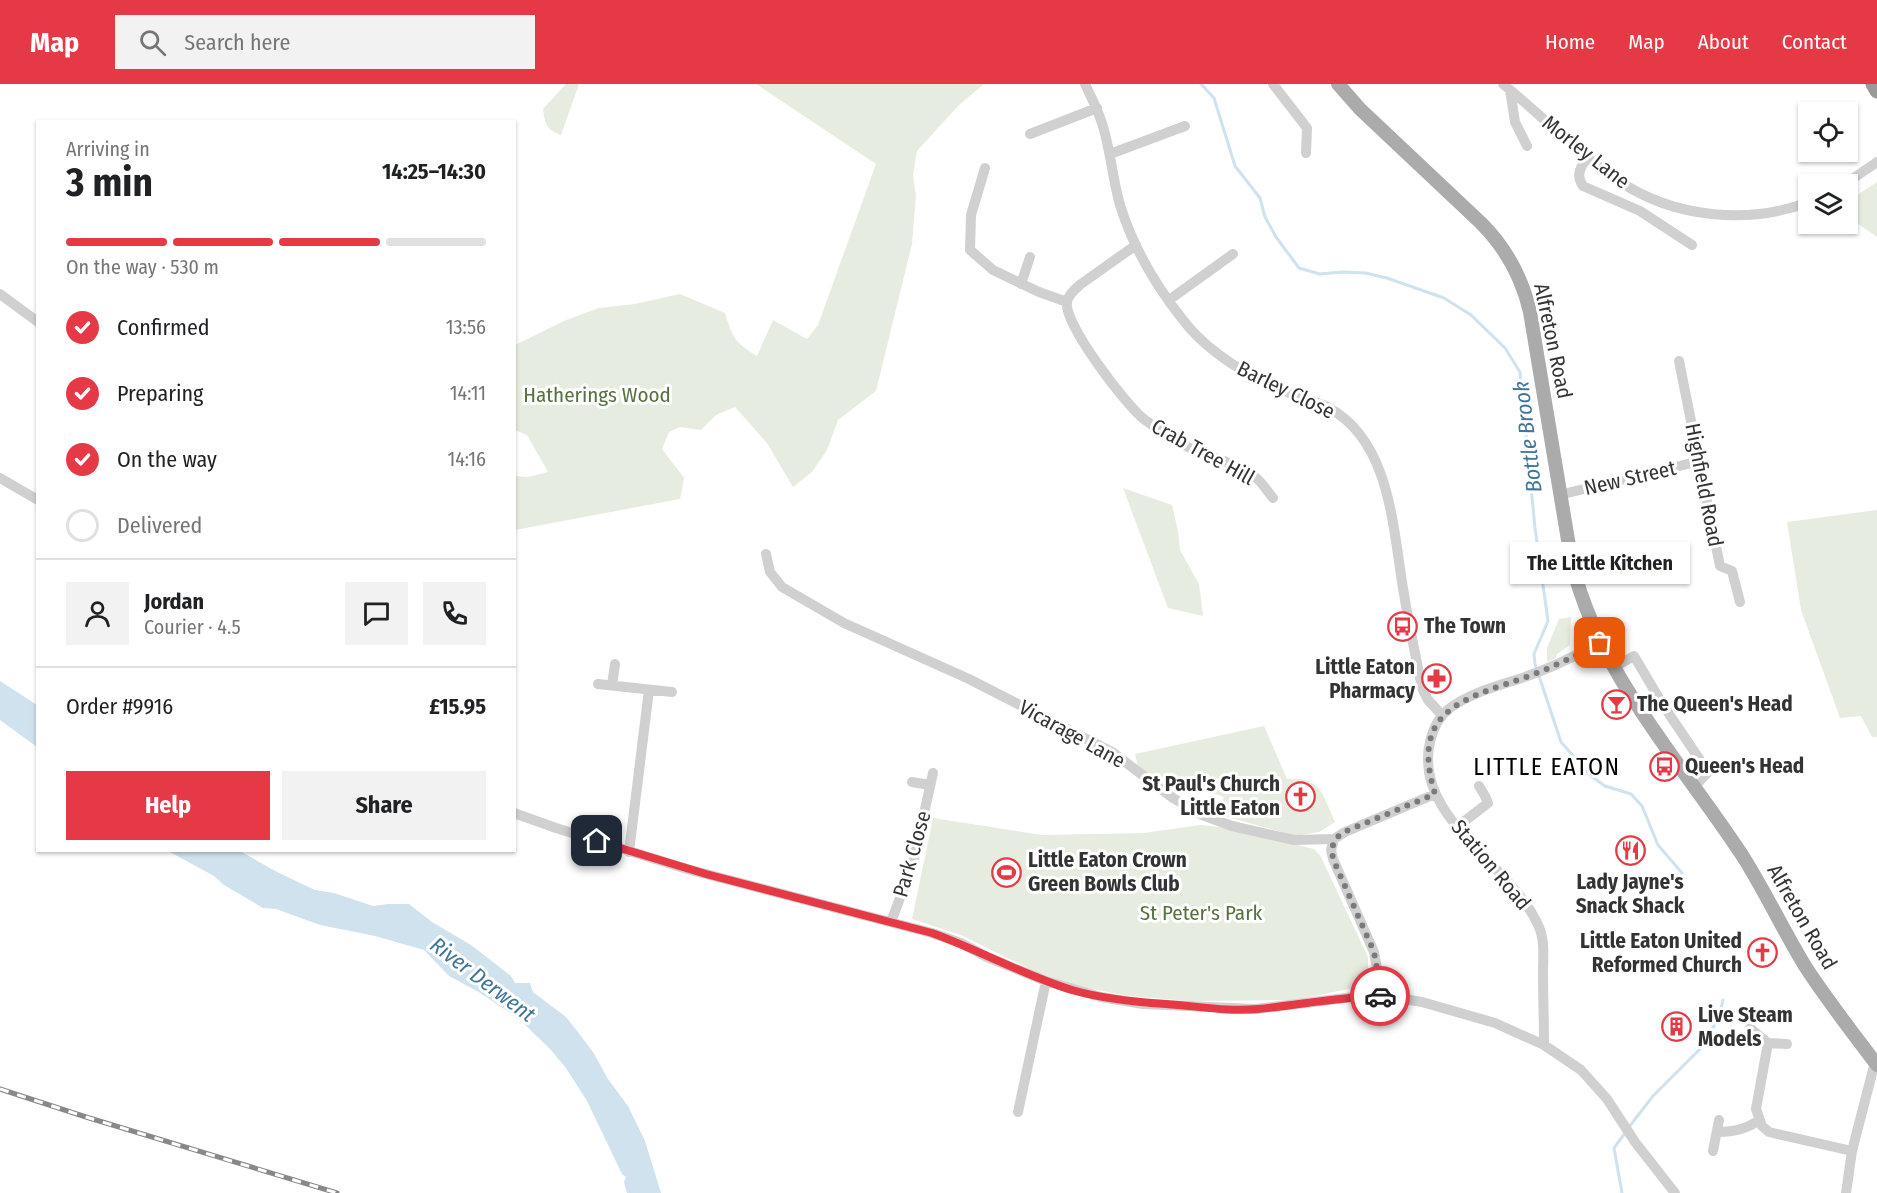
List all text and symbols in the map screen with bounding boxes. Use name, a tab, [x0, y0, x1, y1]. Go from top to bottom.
search box	[115, 15, 535, 69]
text: Map	[30, 26, 79, 59]
icon: search	[136, 26, 169, 59]
text: Search here	[184, 29, 290, 56]
text: Home	[1545, 29, 1595, 55]
text: Map	[1628, 29, 1665, 55]
text: About	[1698, 29, 1749, 55]
text: Contact	[1782, 29, 1847, 55]
map controls	[1798, 102, 1858, 234]
button: locate	[1798, 102, 1858, 162]
street label: Morley Lane	[1537, 110, 1635, 194]
text: Arriving in	[66, 137, 150, 161]
text: 14:25–14:30	[382, 158, 486, 185]
text: 3 min	[66, 160, 153, 206]
button: layers	[1798, 174, 1858, 234]
text: On the way · 530 m	[66, 255, 219, 279]
street label: Alfreton Road	[1528, 281, 1578, 401]
icon: check	[66, 311, 99, 344]
text: Confirmed	[117, 314, 210, 341]
text: 13:56	[446, 315, 486, 339]
street label: Barley Close	[1233, 355, 1339, 425]
icon: check	[66, 377, 99, 410]
text: Preparing	[117, 380, 203, 407]
water label: Bottle Brook	[1507, 380, 1548, 494]
text: 14:11	[450, 381, 486, 405]
park label: Hatherings Wood	[523, 382, 671, 408]
street label: Crab Tree Hill	[1147, 413, 1260, 491]
street label: Highfield Road	[1679, 421, 1729, 549]
icon: check	[66, 443, 99, 476]
text: On the way	[117, 446, 217, 473]
text: 14:16	[447, 447, 486, 471]
street label: New Street	[1582, 455, 1679, 501]
text: Delivered	[117, 512, 202, 539]
callout: The Little Kitchen	[1510, 541, 1690, 583]
text: The Little Kitchen	[1527, 551, 1673, 575]
button: person	[66, 582, 129, 645]
button: chat	[345, 582, 408, 645]
button: phone	[423, 582, 486, 645]
text: Jordan	[144, 588, 204, 615]
bus stop icon: The Town	[1387, 610, 1419, 642]
place label: The Town	[1424, 613, 1506, 639]
text: Courier · 4.5	[144, 615, 241, 639]
pin	[1574, 617, 1625, 668]
icon: bag	[1583, 626, 1616, 659]
place label: Little Eaton Pharmacy	[1315, 654, 1416, 704]
pharmacy icon: Little Eaton Pharmacy	[1420, 663, 1452, 695]
bar icon: The Queen's Head	[1600, 688, 1632, 720]
place label: The Queen's Head	[1637, 691, 1793, 717]
text: Order #9916	[66, 693, 173, 720]
text: £15.95	[429, 693, 486, 720]
street label: Vicarage Lane	[1014, 694, 1130, 774]
bus stop icon: Queen's Head	[1648, 750, 1680, 782]
district label: LITTLE EATON	[1473, 753, 1621, 781]
place label: Queen's Head	[1685, 753, 1804, 779]
button: Help	[66, 771, 270, 840]
button: Share	[282, 771, 486, 840]
place label: St Paul's Church Little Eaton	[1142, 771, 1280, 821]
church icon: St Paul's Church Little Eaton	[1285, 780, 1317, 812]
street label: Park Close	[887, 808, 937, 900]
street label: Station Road	[1446, 814, 1536, 916]
pin	[571, 815, 622, 866]
icon: home	[580, 824, 613, 857]
restaurant icon: Lady Jayne's Snack Shack	[1614, 835, 1646, 867]
place label: Little Eaton Crown Green Bowls Club	[1028, 847, 1187, 897]
sports icon: Little Eaton Crown Green Bowls Club	[991, 856, 1023, 888]
street label: Alfreton Road	[1761, 860, 1843, 974]
place label: Lady Jayne's Snack Shack	[1576, 869, 1685, 919]
park label: St Peter's Park	[1140, 900, 1262, 926]
place label: Little Eaton United Reformed Church	[1580, 928, 1742, 978]
water label: River Derwent	[425, 931, 541, 1028]
church icon: Little Eaton United Reformed Church	[1747, 937, 1779, 969]
courier	[1350, 966, 1410, 1026]
icon: car	[1364, 980, 1397, 1013]
place label: Live Steam Models	[1698, 1002, 1793, 1052]
building icon: Live Steam Models	[1661, 1011, 1693, 1043]

